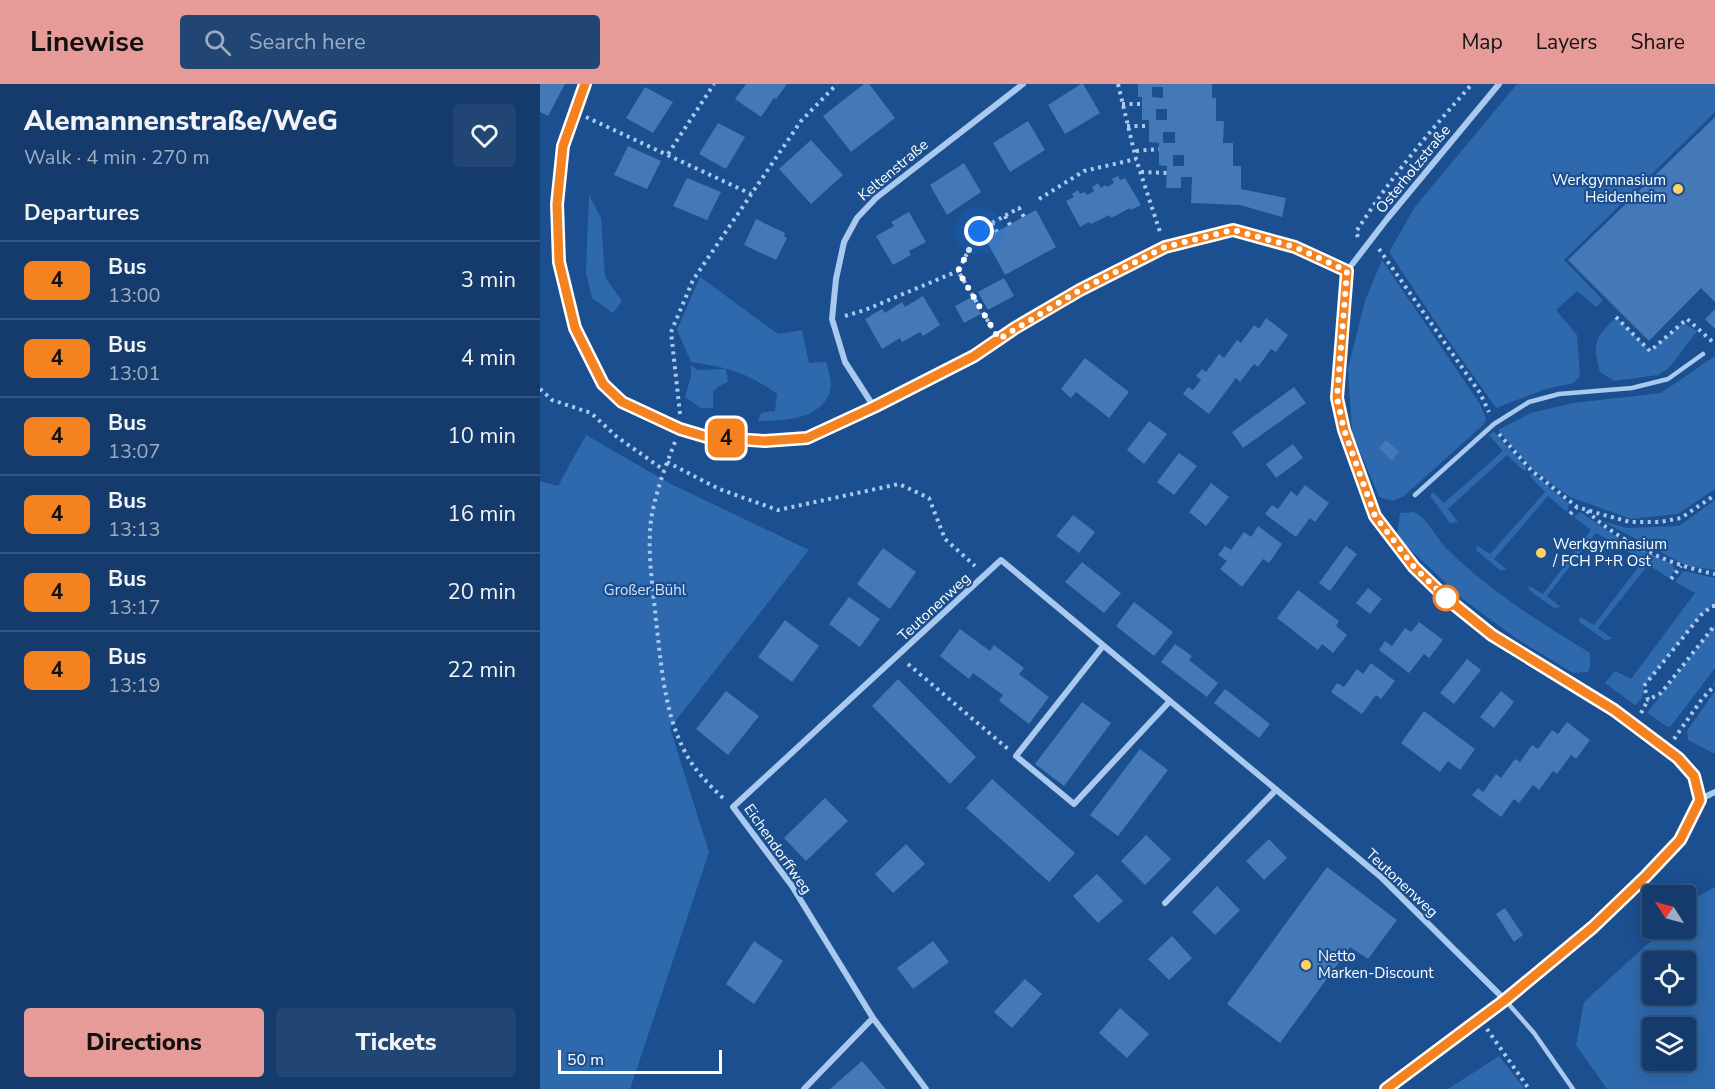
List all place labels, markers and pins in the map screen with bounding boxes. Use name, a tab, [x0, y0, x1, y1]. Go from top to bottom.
place label: Werkgymnasium Heidenheim	[1552, 170, 1666, 207]
marker: Werkgymnasium Heidenheim	[1671, 182, 1685, 196]
place label: Werkgymnasium / FCH P+R Ost	[1552, 534, 1667, 571]
marker: Werkgymnasium / FCH P+R Ost	[1534, 546, 1548, 560]
unlabelled marker	[1433, 585, 1459, 611]
place label: Netto Marken-Discount	[1318, 946, 1434, 983]
marker: Netto Marken-Discount	[1299, 958, 1313, 972]

